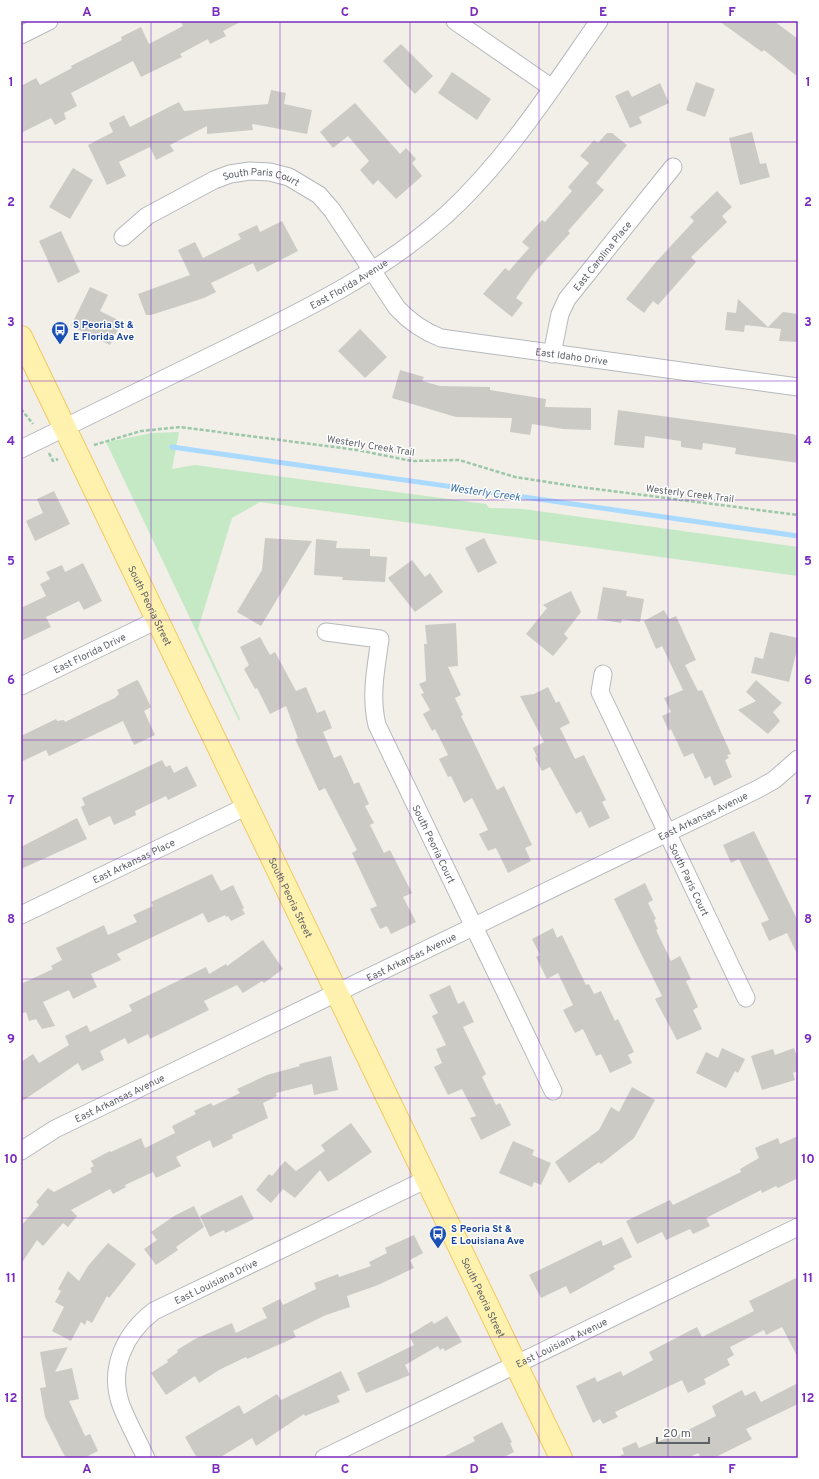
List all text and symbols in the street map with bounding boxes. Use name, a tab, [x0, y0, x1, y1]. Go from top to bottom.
text: A	[82, 5, 92, 21]
text: B	[212, 5, 221, 21]
text: C	[341, 5, 349, 21]
text: D	[469, 5, 479, 21]
text: E	[599, 5, 607, 21]
text: F	[728, 5, 736, 21]
text: 1	[8, 75, 14, 91]
text: 1	[805, 75, 811, 91]
street label: South Paris Court	[221, 166, 302, 190]
text: 2	[7, 195, 15, 211]
text: 2	[804, 195, 812, 211]
street label: East Carolina Place	[571, 219, 635, 294]
street label: East Florida Avenue	[308, 257, 391, 313]
text: 3	[7, 315, 15, 331]
text: 3	[804, 315, 812, 331]
place label: S Peoria St & E Florida Ave	[73, 319, 134, 344]
bus stop icon: S Peoria St & E Florida Ave	[50, 320, 70, 345]
street label: East Idaho Drive	[534, 346, 609, 369]
street label: Westerly Creek Trail	[326, 433, 416, 460]
text: 4	[7, 434, 15, 450]
text: 4	[804, 434, 812, 450]
water label: Westerly Creek	[449, 481, 522, 505]
street label: Westerly Creek Trail	[645, 483, 735, 506]
text: 5	[7, 554, 15, 570]
text: 5	[804, 554, 812, 570]
street label: South Peoria Street	[124, 564, 174, 649]
street label: East Florida Drive	[52, 631, 128, 677]
text: 6	[7, 673, 15, 689]
text: 6	[804, 673, 812, 689]
street label: East Arkansas Avenue	[656, 790, 750, 844]
text: 7	[8, 793, 15, 809]
text: 7	[805, 793, 812, 809]
street label: South Peoria Court	[408, 803, 457, 886]
street label: East Arkansas Place	[91, 837, 178, 887]
street label: South Paris Court	[665, 842, 711, 919]
street label: South Peoria Street	[265, 856, 315, 941]
text: 8	[7, 912, 15, 928]
text: 8	[804, 912, 812, 928]
street label: East Arkansas Avenue	[365, 931, 459, 985]
text: 9	[7, 1032, 15, 1048]
text: 9	[804, 1032, 812, 1048]
street label: East Arkansas Avenue	[73, 1072, 167, 1126]
text: 10	[4, 1152, 18, 1168]
text: 10	[801, 1152, 815, 1168]
place label: S Peoria St & E Louisiana Ave	[451, 1223, 525, 1248]
bus stop icon: S Peoria St & E Louisiana Ave	[428, 1224, 448, 1249]
street label: South Peoria Street	[457, 1256, 507, 1341]
street label: East Louisiana Drive	[173, 1257, 260, 1308]
text: 11	[6, 1271, 16, 1287]
text: 11	[803, 1271, 813, 1287]
street label: East Louisiana Avenue	[514, 1316, 610, 1372]
text: 12	[4, 1391, 18, 1407]
text: 12	[801, 1391, 815, 1407]
scale bar	[657, 1419, 709, 1445]
text: 20 m	[663, 1426, 691, 1442]
text: A	[82, 1462, 92, 1478]
text: B	[212, 1462, 221, 1478]
text: C	[341, 1462, 349, 1478]
text: D	[469, 1462, 479, 1478]
text: E	[599, 1462, 607, 1478]
text: F	[728, 1462, 736, 1478]

